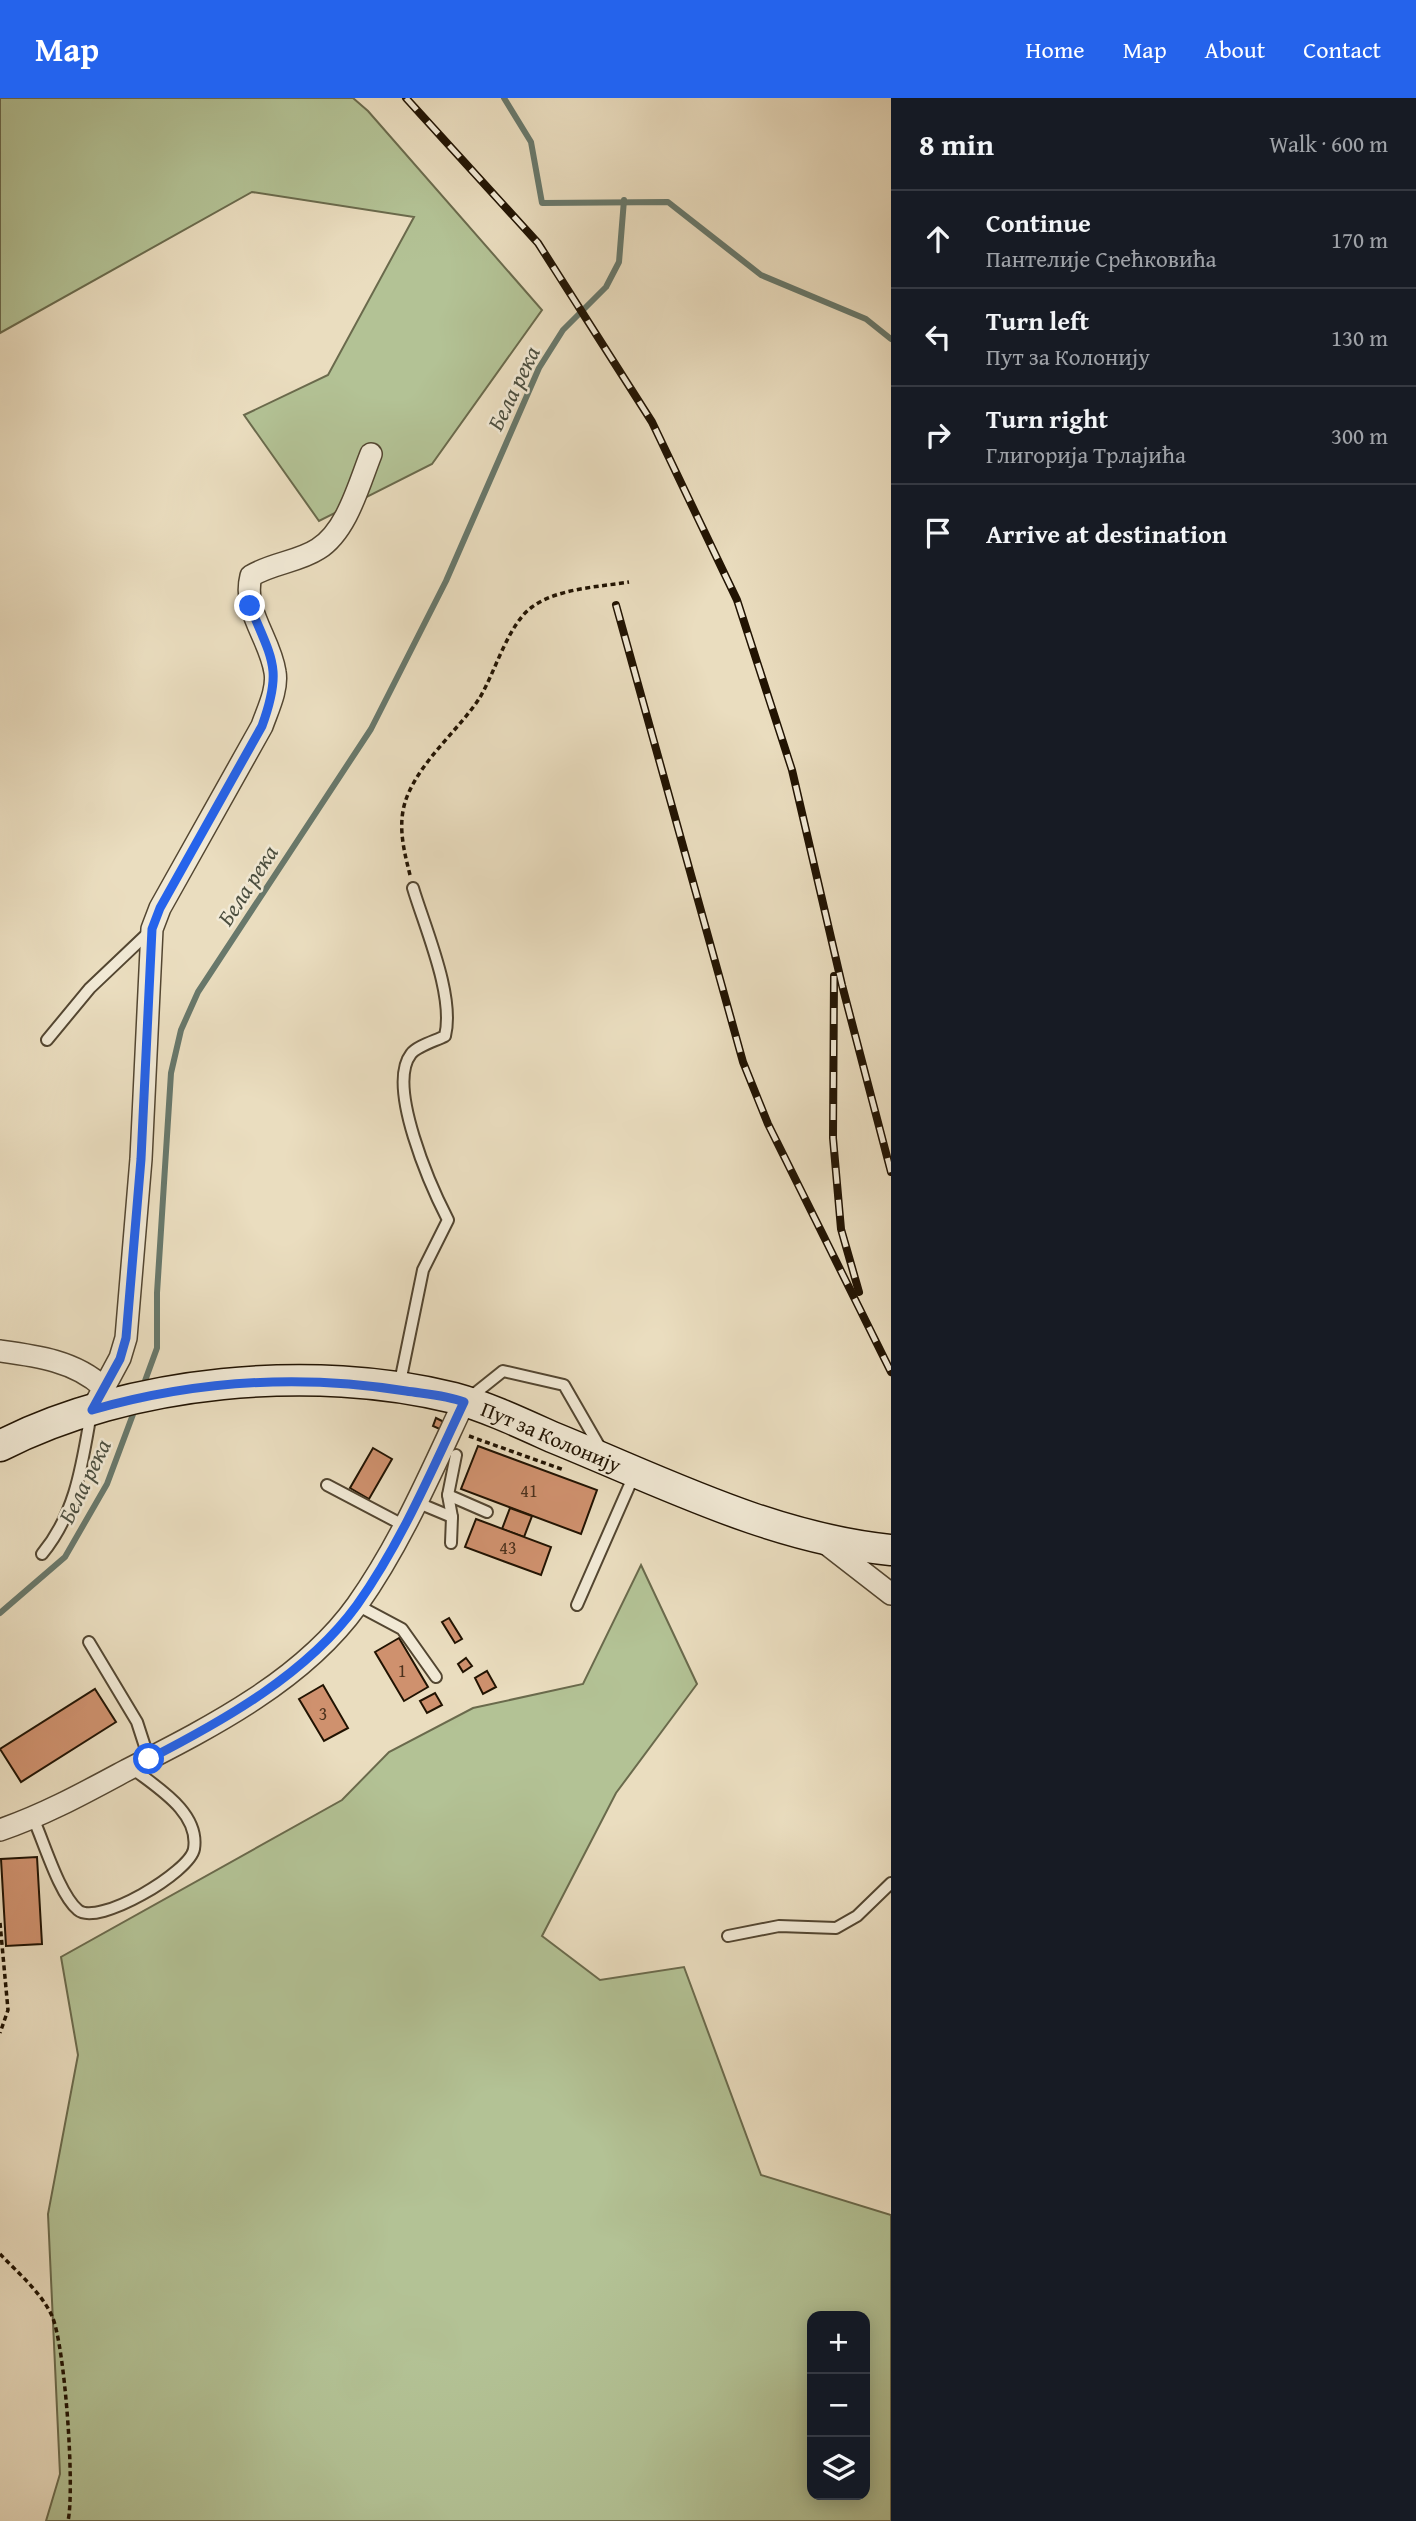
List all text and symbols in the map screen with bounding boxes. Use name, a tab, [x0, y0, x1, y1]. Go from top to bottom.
text: Map	[35, 25, 99, 73]
text: Home	[1026, 32, 1085, 67]
text: Map	[1123, 32, 1167, 67]
text: About	[1205, 32, 1265, 67]
text: Contact	[1303, 32, 1381, 67]
text: 8 min	[919, 122, 994, 166]
text: Walk · 600 m	[1269, 127, 1388, 160]
text: Continue	[986, 203, 1091, 242]
icon: ahead	[919, 220, 957, 258]
text: 170 m	[1331, 223, 1388, 256]
text: Пантелије Срећковића	[986, 242, 1217, 275]
text: Turn left	[986, 301, 1089, 340]
icon: left	[919, 318, 957, 356]
text: 130 m	[1331, 321, 1388, 354]
water label: Бела река	[478, 340, 548, 436]
text: Пут за Колонију	[986, 340, 1150, 373]
text: Turn right	[986, 399, 1108, 438]
icon: right	[919, 416, 957, 454]
text: 300 m	[1331, 419, 1388, 452]
text: Глигорија Трлајића	[986, 438, 1186, 471]
icon: arrive	[919, 514, 957, 552]
text: Arrive at destination	[986, 514, 1227, 553]
route end	[234, 590, 265, 621]
water label: Бела река	[209, 838, 286, 932]
street label: Пут за Колонију	[477, 1393, 627, 1480]
water label: Бела река	[49, 1433, 119, 1529]
house number: 41	[520, 1477, 538, 1504]
house number: 43	[499, 1534, 517, 1561]
house number: 1	[398, 1657, 406, 1684]
house number: 3	[319, 1700, 327, 1727]
route start	[133, 1743, 164, 1774]
map controls	[807, 2311, 870, 2500]
button: +	[807, 2311, 870, 2374]
button: −	[807, 2374, 870, 2437]
button: layers	[807, 2437, 870, 2500]

